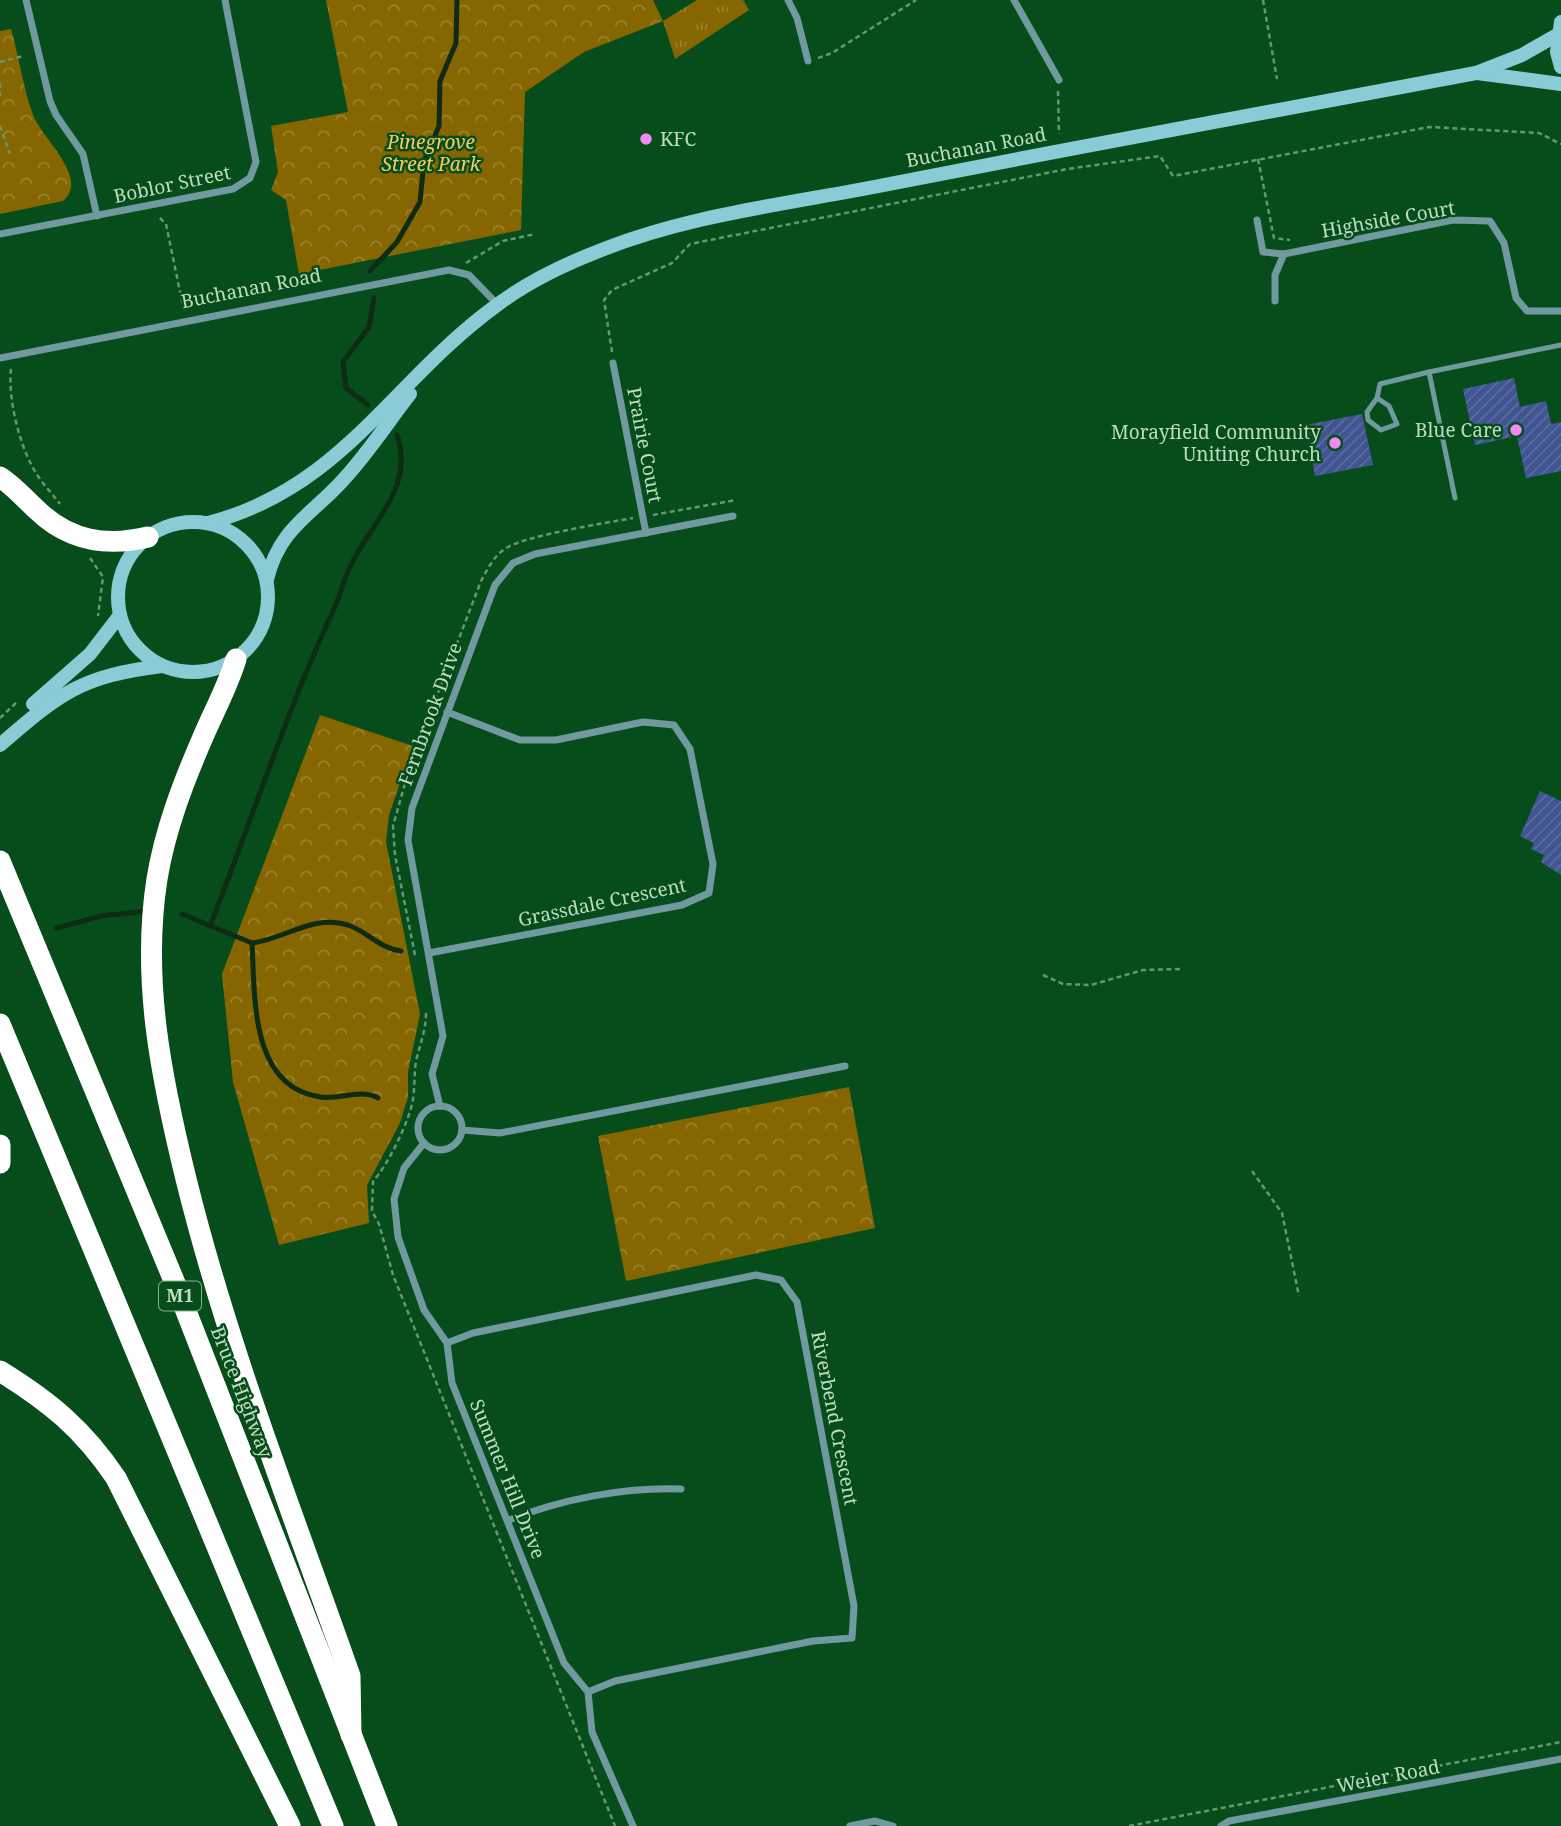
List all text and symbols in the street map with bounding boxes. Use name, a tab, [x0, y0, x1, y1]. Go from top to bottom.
street label: Buchanan Road	[904, 121, 1049, 173]
place label: KFC	[660, 126, 697, 152]
park label: Pinegrove Street Park	[382, 129, 482, 177]
marker: KFC	[638, 131, 654, 147]
street label: Boblor Street	[111, 159, 233, 209]
street label: Highside Court	[1319, 194, 1457, 244]
street label: Buchanan Road	[179, 262, 324, 314]
street label: Prairie Court	[621, 385, 669, 505]
place label: Blue Care	[1415, 417, 1502, 443]
place label: Morayfield Community Uniting Church	[1111, 419, 1321, 467]
marker: Blue Care	[1508, 422, 1524, 438]
marker: Morayfield Community Uniting Church	[1327, 435, 1343, 451]
street label: Fernbrook Drive	[392, 639, 468, 789]
street label: Grassdale Crescent	[516, 871, 689, 933]
road number: M1	[159, 1282, 201, 1310]
street label: Bruce Highway	[205, 1323, 279, 1462]
street label: Riverbend Crescent	[805, 1329, 865, 1508]
street label: Summer Hill Drive	[464, 1395, 552, 1563]
street label: Weier Road	[1334, 1753, 1442, 1799]

